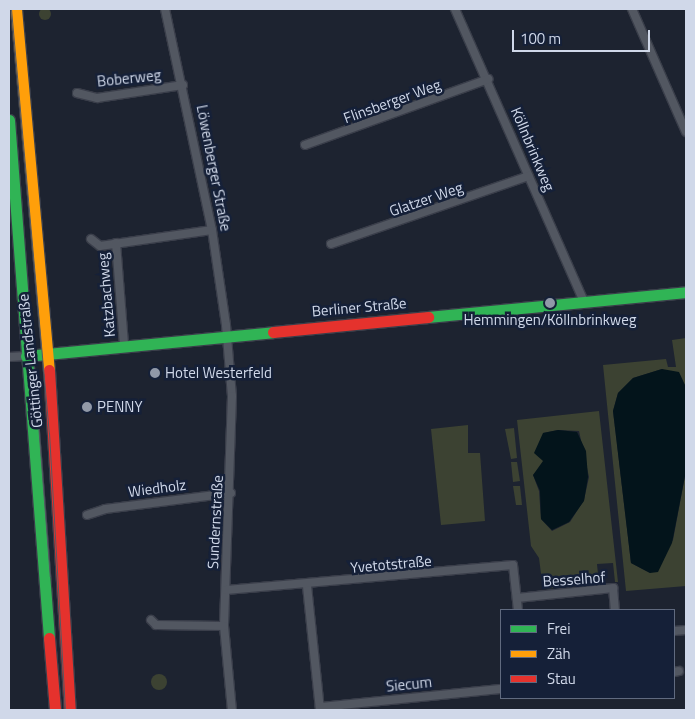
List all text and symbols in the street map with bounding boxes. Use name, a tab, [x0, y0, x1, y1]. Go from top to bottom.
scale bar	[515, 20, 652, 52]
text: 100 m	[520, 27, 561, 50]
street label: Boberweg	[96, 66, 162, 90]
street label: Flinsberger Weg	[341, 75, 443, 127]
street label: Löwenberger Straße	[193, 103, 235, 233]
street label: Köllnbrinkweg	[507, 104, 559, 194]
street label: Glatzer Weg	[387, 178, 465, 220]
street label: Katzbachweg	[93, 252, 119, 338]
street label: Göttinger Landstraße	[14, 293, 46, 429]
street label: Berliner Straße	[311, 294, 407, 320]
marker: Hemmingen/Köllnbrinkweg	[544, 297, 556, 309]
place label: Hemmingen/Köllnbrinkweg	[463, 311, 637, 329]
place label: Hotel Westerfeld	[165, 364, 272, 382]
marker: Hotel Westerfeld	[149, 367, 161, 379]
place label: PENNY	[97, 398, 143, 416]
marker: PENNY	[81, 401, 93, 413]
street label: Sundernstraße	[204, 475, 226, 569]
street label: Wiedholz	[127, 476, 187, 500]
street label: Yvetotstraße	[350, 551, 432, 577]
street label: Besselhof	[542, 568, 606, 590]
legend	[500, 609, 675, 699]
text: Frei	[547, 617, 570, 640]
text: Zäh	[547, 642, 571, 665]
text: Stau	[547, 667, 576, 690]
street label: Siecum	[385, 673, 433, 695]

